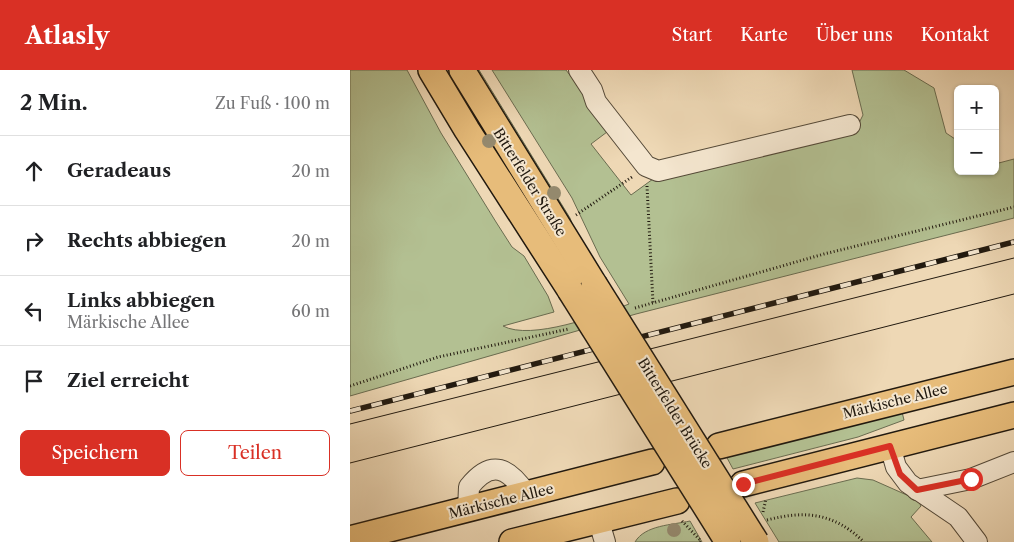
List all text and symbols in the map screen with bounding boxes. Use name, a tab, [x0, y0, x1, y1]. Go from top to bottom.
text: Atlasly	[25, 21, 109, 50]
text: Start	[672, 24, 712, 46]
text: Karte	[740, 24, 788, 46]
text: Über uns	[816, 24, 893, 46]
text: Kontakt	[921, 24, 989, 46]
map controls	[954, 85, 999, 175]
button: +	[954, 85, 999, 130]
text: 2 Min.	[20, 90, 88, 115]
text: Zu Fuß · 100 m	[215, 93, 330, 113]
street label: Bitterfelder Straße	[489, 125, 571, 240]
button: −	[954, 130, 999, 175]
icon: ahead	[20, 157, 48, 185]
text: Geradeaus	[67, 159, 171, 182]
text: 20 m	[291, 161, 330, 181]
icon: right	[20, 227, 48, 255]
text: Rechts abbiegen	[67, 229, 227, 252]
text: 20 m	[291, 231, 330, 251]
text: Links abbiegen	[67, 289, 215, 312]
icon: left	[20, 297, 48, 325]
text: 60 m	[291, 301, 330, 321]
text: Märkische Allee	[67, 312, 190, 332]
street label: Bitterfelder Brücke	[634, 354, 716, 472]
icon: arrive	[20, 367, 48, 395]
text: Ziel erreicht	[67, 369, 189, 392]
street label: Märkische Allee	[841, 379, 949, 423]
button: Speichern	[20, 430, 170, 476]
button: Teilen	[180, 430, 330, 476]
route start	[960, 468, 983, 491]
route end	[732, 473, 755, 496]
street label: Märkische Allee	[447, 479, 555, 523]

